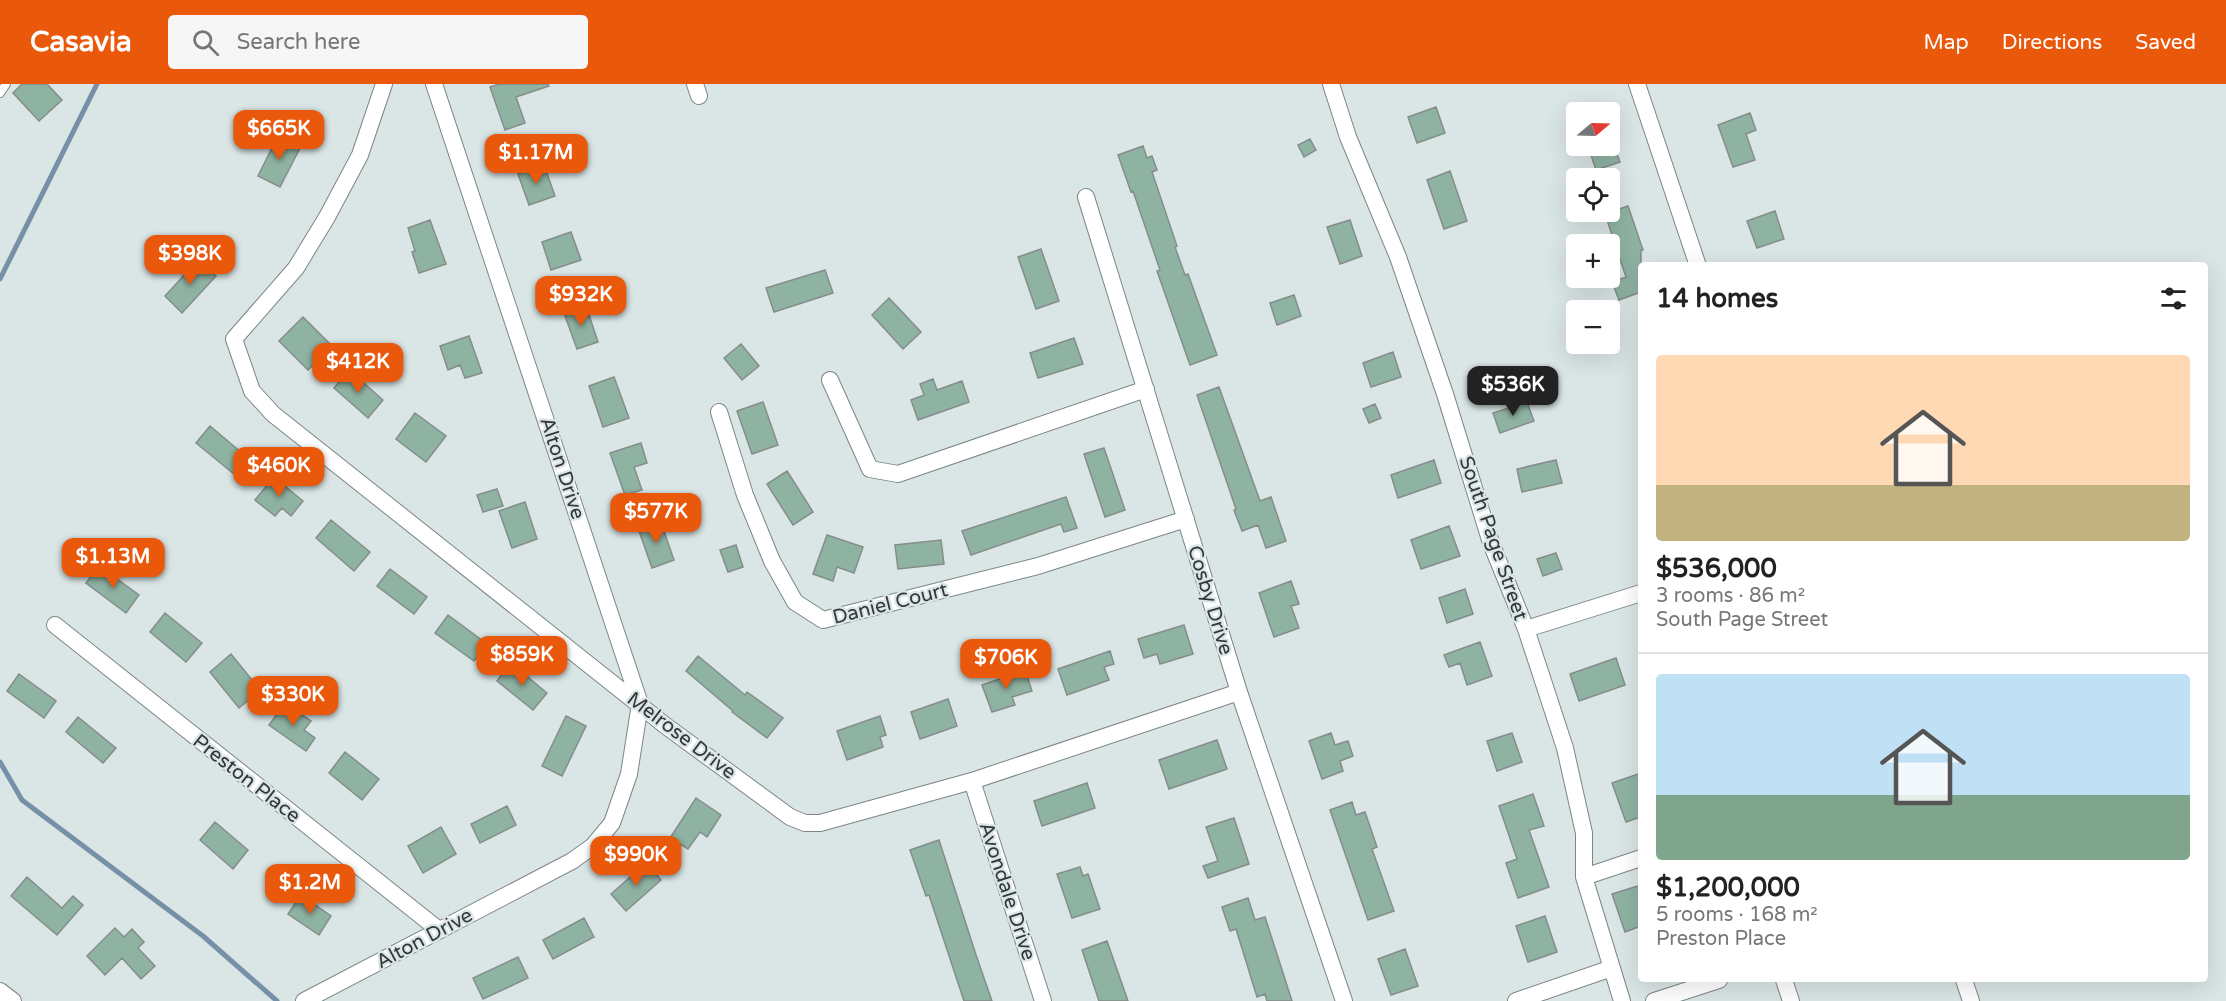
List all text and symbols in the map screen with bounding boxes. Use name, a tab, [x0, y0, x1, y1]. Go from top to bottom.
search box	[168, 15, 588, 69]
text: Casavia	[30, 25, 132, 59]
icon: search	[189, 26, 222, 59]
text: Search here	[237, 29, 360, 55]
text: Map	[1923, 30, 1969, 55]
text: Directions	[2002, 30, 2102, 55]
text: Saved	[2135, 30, 2196, 55]
north arrow	[1566, 102, 1620, 156]
map controls	[1566, 102, 1620, 354]
pin: $665K	[237, 110, 321, 161]
text: $665K	[247, 117, 311, 141]
pin: $1.17M	[487, 134, 585, 185]
text: $1.17M	[499, 141, 573, 165]
button: locate	[1566, 168, 1620, 222]
button: +	[1566, 234, 1620, 288]
pin: $398K	[148, 235, 232, 286]
text: $398K	[158, 242, 222, 266]
pin: $932K	[539, 276, 623, 327]
icon: filters	[2157, 282, 2190, 315]
text: $932K	[549, 283, 613, 307]
text: 14 homes	[1656, 283, 1778, 314]
button: −	[1566, 300, 1620, 354]
pin: $412K	[316, 343, 400, 394]
text: $412K	[326, 350, 390, 374]
pin: $536K	[1471, 366, 1555, 417]
text: $536K	[1481, 373, 1545, 397]
icon: home	[1869, 394, 1977, 502]
street label: Alton Drive	[534, 414, 590, 522]
pin: $460K	[237, 447, 321, 498]
street label: South Page Street	[1454, 453, 1533, 624]
text: $460K	[247, 454, 311, 478]
pin: $577K	[614, 493, 698, 544]
text: $577K	[624, 500, 688, 524]
pin: $1.13M	[64, 538, 162, 589]
street label: Cosby Drive	[1182, 543, 1238, 658]
text: $1.13M	[76, 545, 150, 569]
text: $536,000	[1656, 553, 1777, 584]
street label: Daniel Court	[830, 578, 951, 630]
text: 3 rooms · 86 m²	[1656, 584, 1805, 608]
text: South Page Street	[1656, 608, 1828, 632]
pin: $859K	[480, 636, 564, 687]
pin: $706K	[964, 639, 1048, 690]
text: $859K	[490, 643, 554, 667]
text: $706K	[974, 646, 1038, 670]
pin: $330K	[251, 676, 335, 727]
text: $330K	[261, 683, 325, 707]
street label: Melrose Drive	[622, 687, 741, 785]
icon: home	[1869, 713, 1977, 821]
street label: Preston Place	[188, 729, 305, 828]
street label: Avondale Drive	[973, 819, 1041, 963]
pin: $990K	[594, 836, 678, 887]
text: $990K	[604, 843, 668, 867]
pin: $1.2M	[268, 864, 352, 915]
text: $1.2M	[279, 871, 341, 895]
text: $1,200,000	[1656, 872, 1800, 903]
street label: Alton Drive	[372, 903, 477, 974]
text: 5 rooms · 168 m²	[1656, 903, 1818, 927]
text: Preston Place	[1656, 927, 1786, 951]

